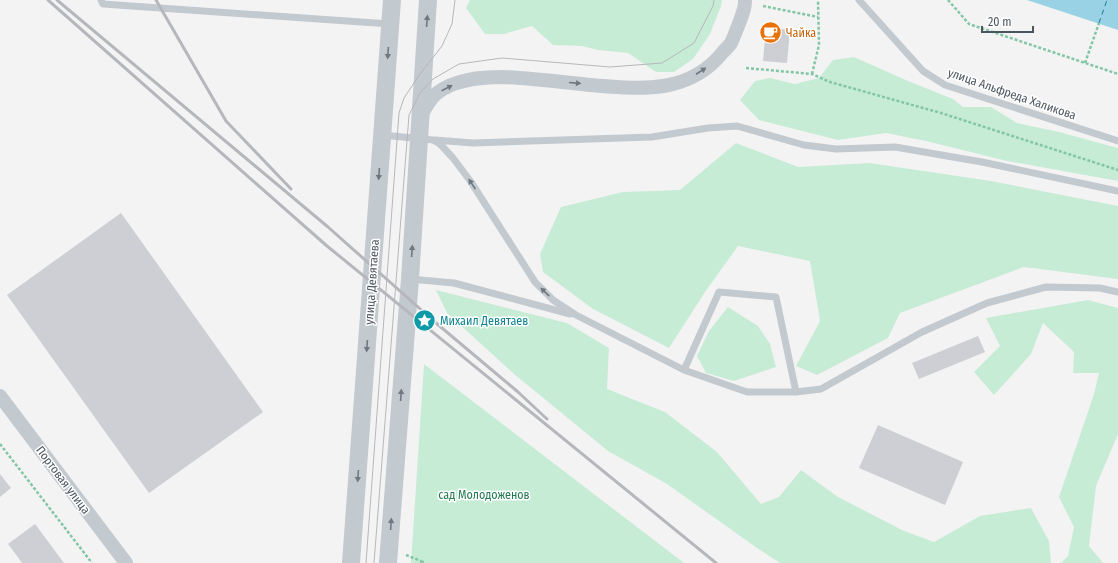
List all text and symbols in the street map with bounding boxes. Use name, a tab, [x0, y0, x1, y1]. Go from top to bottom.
scale bar	[982, 8, 1033, 34]
one-way arrow	[423, 15, 430, 27]
text: 20 m	[988, 15, 1012, 29]
cafe icon: Чайка	[757, 20, 783, 46]
place label: Чайка	[786, 26, 816, 40]
one-way arrow	[384, 47, 391, 59]
street label: улица Альфреда Халикова	[946, 65, 1078, 123]
one-way arrow	[695, 68, 707, 75]
one-way arrow	[569, 80, 581, 86]
one-way arrow	[441, 85, 453, 91]
one-way arrow	[376, 168, 383, 180]
one-way arrow	[468, 179, 476, 190]
street label: улица Девятаева	[362, 239, 382, 325]
one-way arrow	[408, 245, 415, 257]
one-way arrow	[540, 287, 550, 296]
place icon: Михаил Девятаев	[411, 308, 437, 334]
place label: Михаил Девятаев	[440, 314, 528, 328]
one-way arrow	[364, 340, 370, 352]
one-way arrow	[397, 388, 404, 401]
street label: Портовая улица	[33, 443, 93, 517]
one-way arrow	[354, 470, 361, 482]
park label: сад Молодоженов	[438, 488, 530, 502]
one-way arrow	[387, 518, 394, 530]

